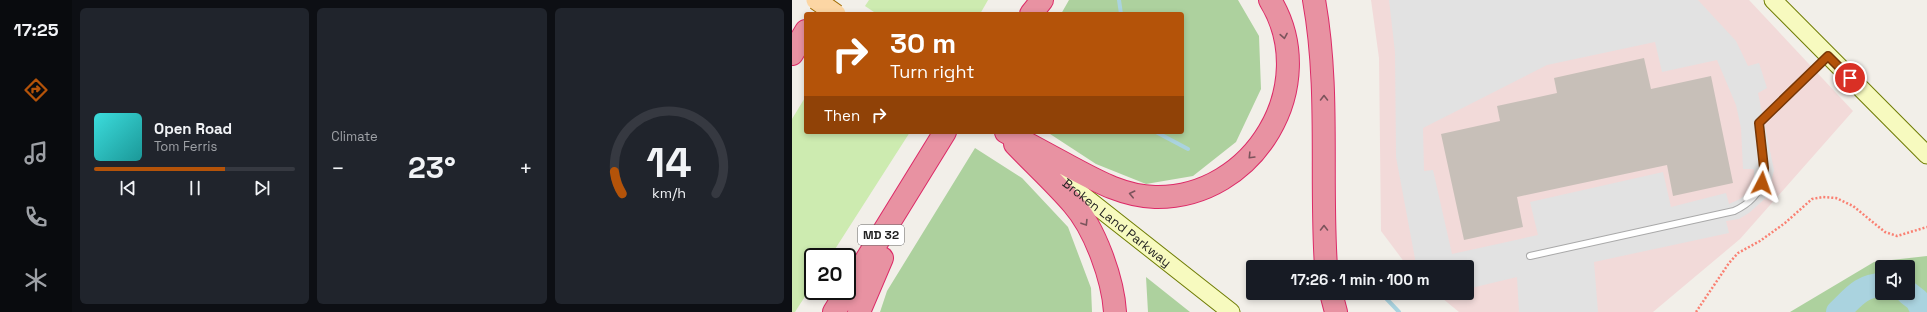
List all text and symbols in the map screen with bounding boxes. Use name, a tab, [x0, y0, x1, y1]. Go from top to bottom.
text: 17:25	[14, 18, 58, 41]
text: 30 m	[890, 25, 956, 61]
icon: right	[824, 28, 876, 80]
one-way arrow	[1279, 33, 1288, 39]
text: Turn right	[890, 60, 974, 83]
pin	[1833, 61, 1867, 95]
icon: arrive	[1839, 67, 1861, 89]
icon: directions	[22, 76, 50, 104]
one-way arrow	[1320, 95, 1328, 101]
icon: right	[868, 104, 890, 126]
text: Then	[824, 106, 860, 125]
text: Open Road	[154, 119, 232, 138]
text: Climate	[331, 128, 378, 145]
text: 14	[647, 136, 692, 189]
text: Tom Ferris	[154, 138, 217, 155]
icon: music	[22, 139, 50, 167]
text: 23°	[408, 148, 456, 187]
one-way arrow	[1248, 151, 1255, 159]
text: −	[331, 154, 345, 182]
text: +	[519, 154, 533, 182]
position arrow	[1741, 162, 1783, 204]
street label: Broken Land Parkway	[1059, 174, 1175, 270]
icon: previous	[117, 177, 139, 199]
icon: pause	[184, 177, 206, 199]
icon: next	[251, 177, 273, 199]
text: km/h	[652, 184, 686, 202]
one-way arrow	[1129, 190, 1135, 198]
icon: phone	[22, 203, 50, 231]
one-way arrow	[1080, 219, 1088, 226]
road number: MD 32	[858, 225, 904, 245]
one-way arrow	[1320, 225, 1328, 231]
speed limit sign: 20	[804, 248, 856, 300]
map controls	[1875, 260, 1915, 300]
button: sound	[1875, 260, 1915, 300]
icon: climate	[22, 266, 50, 294]
text: 17:26 · 1 min · 100 m	[1291, 270, 1430, 289]

